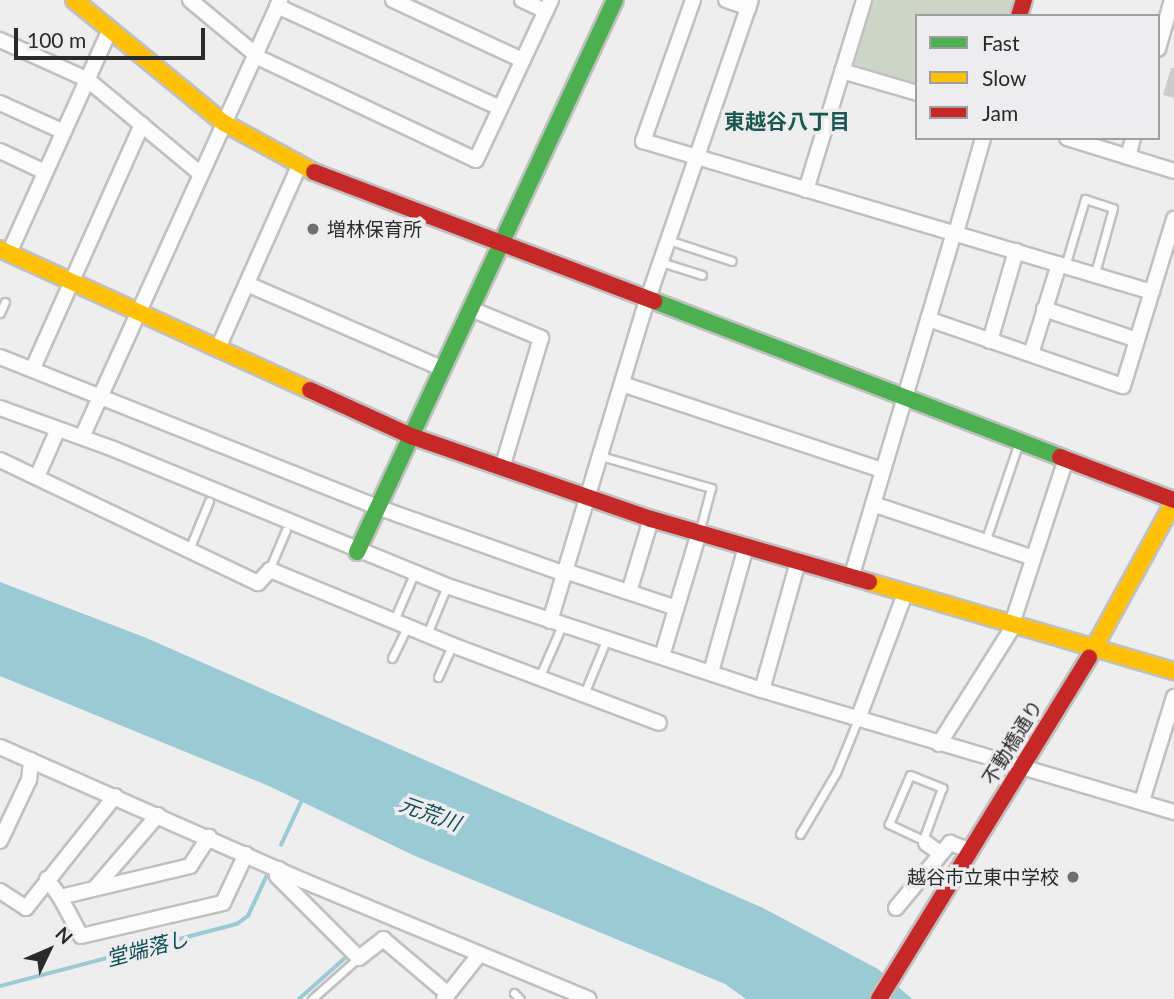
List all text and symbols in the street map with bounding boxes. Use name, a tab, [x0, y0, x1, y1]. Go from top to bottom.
scale bar	[18, 14, 208, 58]
legend	[915, 14, 1160, 140]
text: 100 m	[27, 27, 86, 52]
text: Fast	[982, 30, 1019, 55]
text: Slow	[982, 65, 1026, 90]
text: Jam	[982, 100, 1018, 125]
district label: 東越谷八丁目	[724, 108, 850, 134]
place label: 増林保育所	[327, 218, 422, 240]
marker: 増林保育所	[305, 221, 321, 237]
street label: 不動橋通り	[977, 696, 1047, 788]
water label: 元荒川	[396, 790, 464, 836]
place label: 越谷市立東中学校	[907, 866, 1059, 888]
marker: 越谷市立東中学校	[1065, 869, 1081, 885]
north arrow	[14, 915, 84, 985]
text: N	[51, 922, 78, 948]
water label: 堂端落し	[103, 925, 191, 971]

